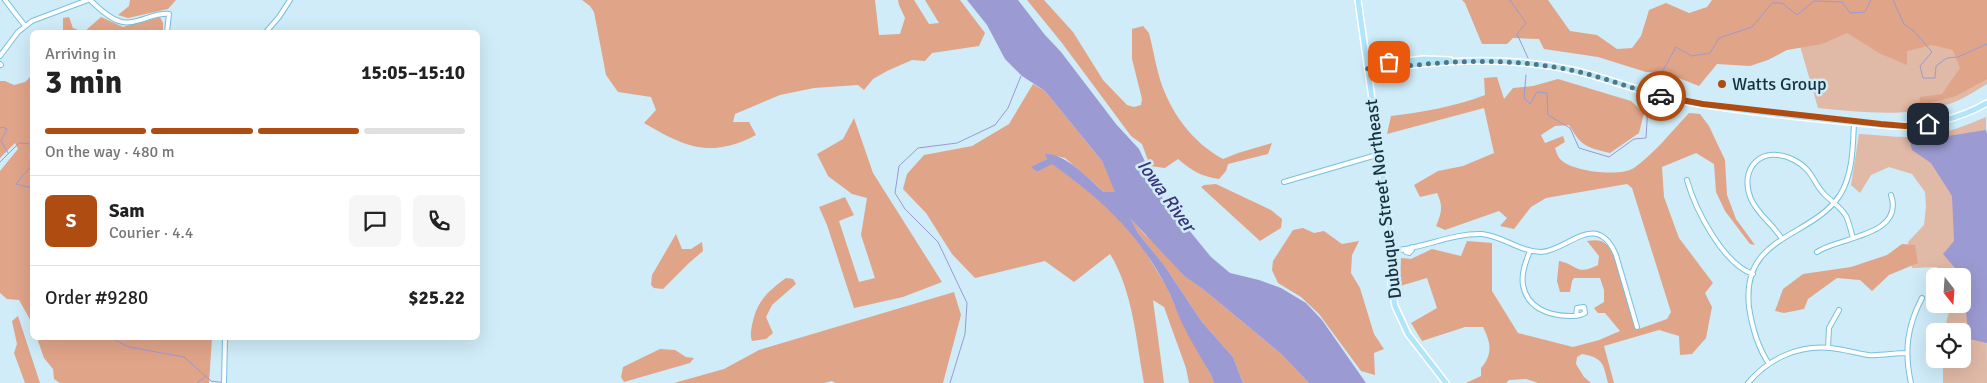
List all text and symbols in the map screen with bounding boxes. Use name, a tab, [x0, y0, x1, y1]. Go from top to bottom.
pin	[1368, 41, 1410, 83]
text: Arriving in	[45, 44, 116, 64]
icon: bag	[1375, 48, 1403, 76]
text: 15:05–15:10	[361, 61, 465, 85]
text: 3 min	[45, 63, 122, 102]
courier	[1636, 71, 1686, 121]
place label: Watts Group	[1732, 73, 1827, 95]
marker: Watts Group	[1716, 78, 1728, 90]
icon: car	[1647, 82, 1675, 110]
street label: Dubuque Street Northeast	[1360, 98, 1406, 300]
pin	[1907, 103, 1949, 145]
icon: home	[1914, 110, 1942, 138]
text: On the way · 480 m	[45, 142, 175, 162]
water label: Iowa River	[1132, 155, 1202, 239]
button: chat	[349, 195, 401, 247]
button: phone	[413, 195, 465, 247]
text: Sam	[109, 199, 145, 223]
text: S	[66, 209, 76, 233]
text: Courier · 4.4	[109, 223, 193, 243]
north arrow	[1926, 268, 1971, 312]
map controls	[1926, 268, 1971, 368]
text: Order #9280	[45, 286, 148, 310]
text: $25.22	[408, 286, 465, 310]
button: locate	[1926, 323, 1971, 368]

